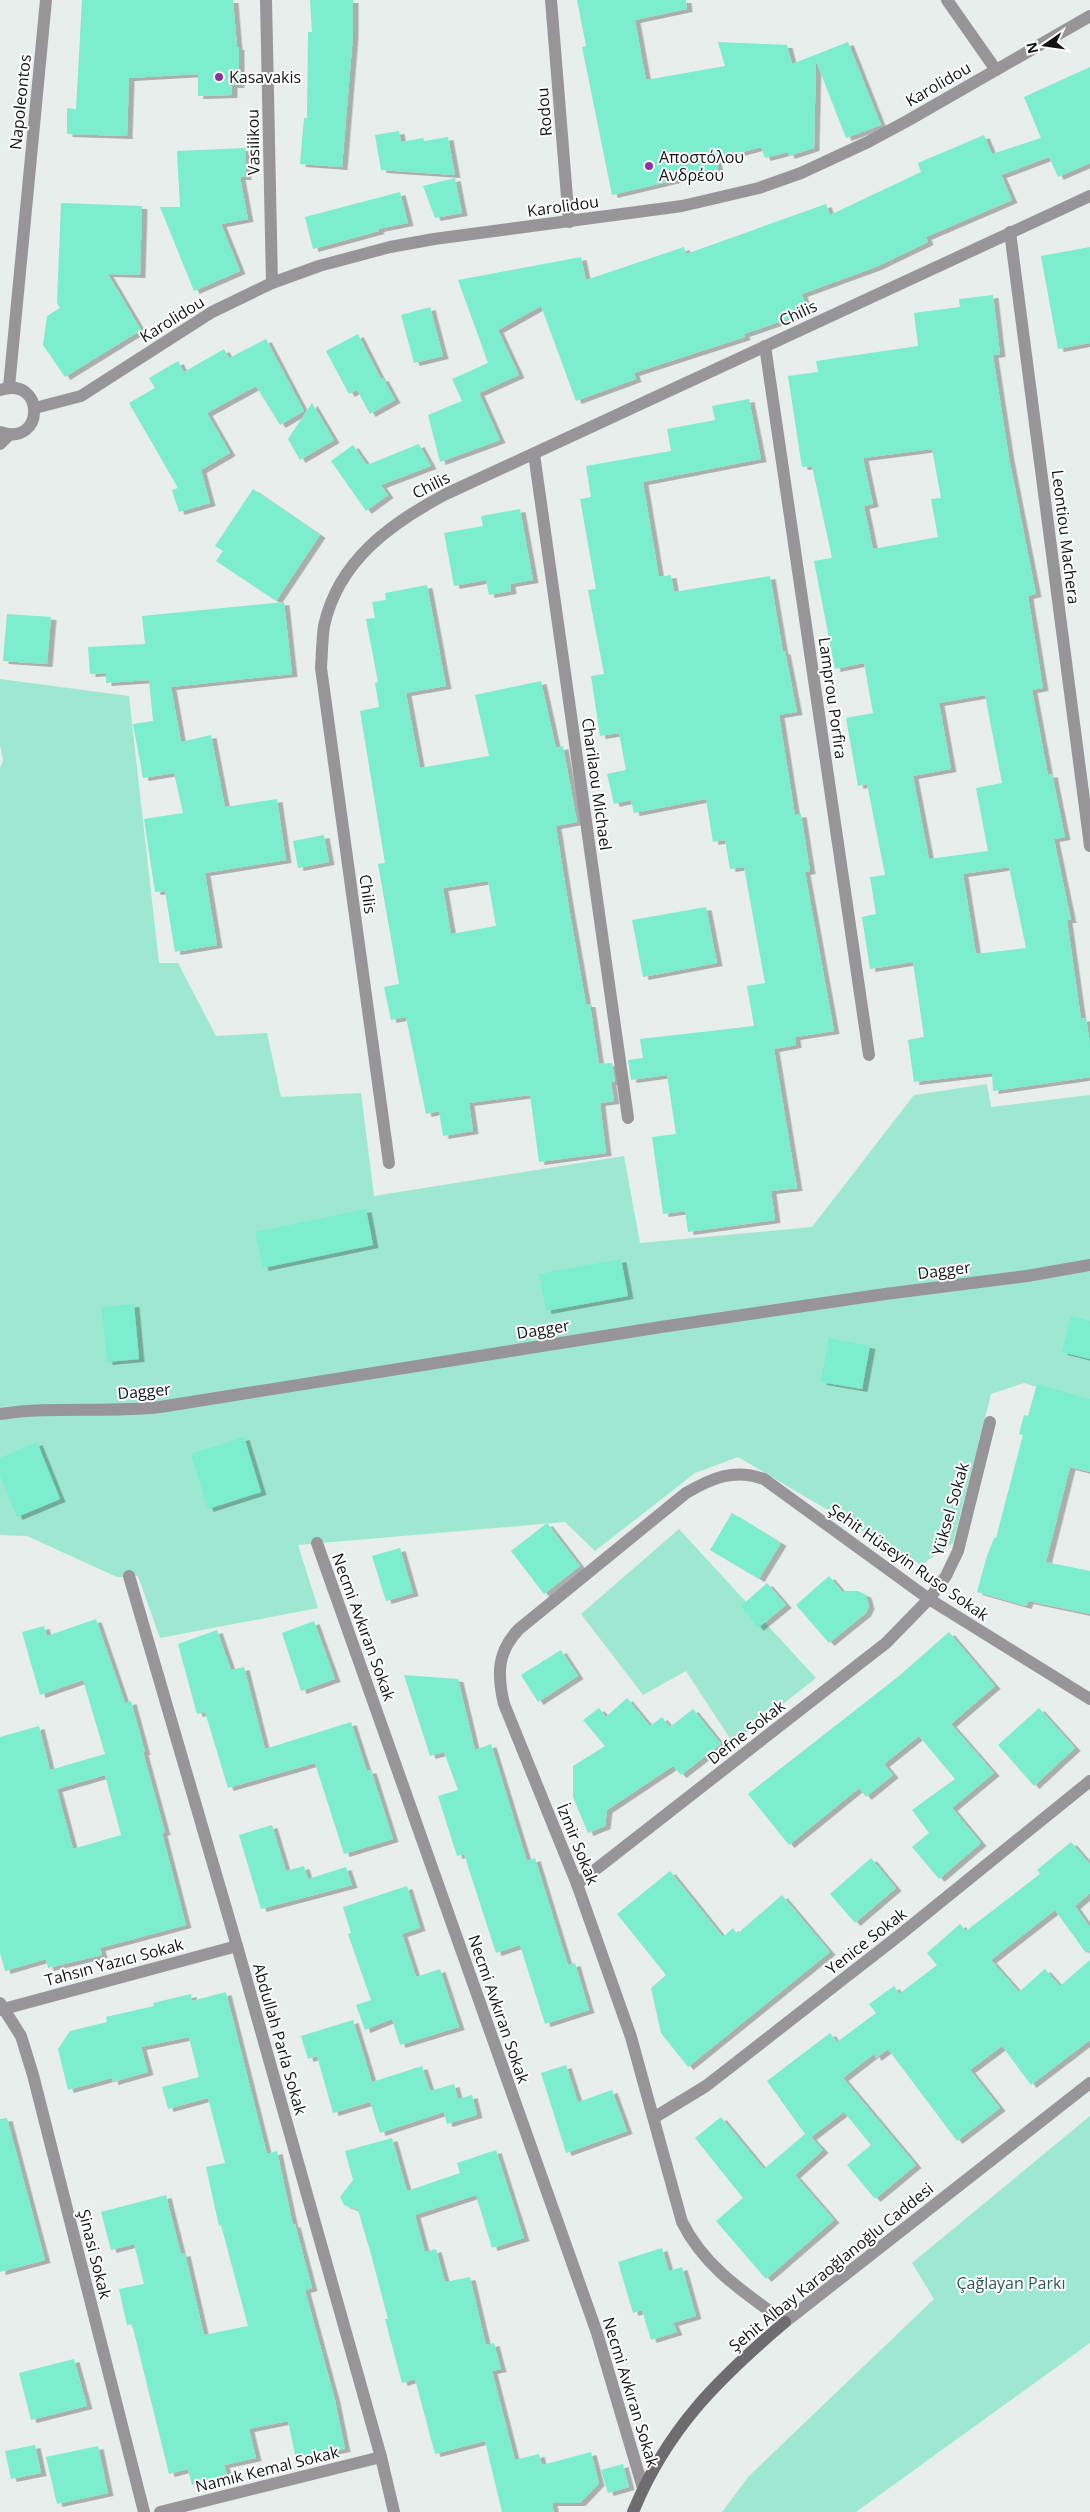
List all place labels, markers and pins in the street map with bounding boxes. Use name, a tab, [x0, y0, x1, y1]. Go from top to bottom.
place label: Kasavakis	[229, 66, 301, 88]
marker: Kasavakis	[213, 71, 225, 83]
place label: Αποστόλου Ανδρέου	[659, 146, 744, 186]
marker: Αποστόλου Ανδρέου	[643, 160, 655, 172]

